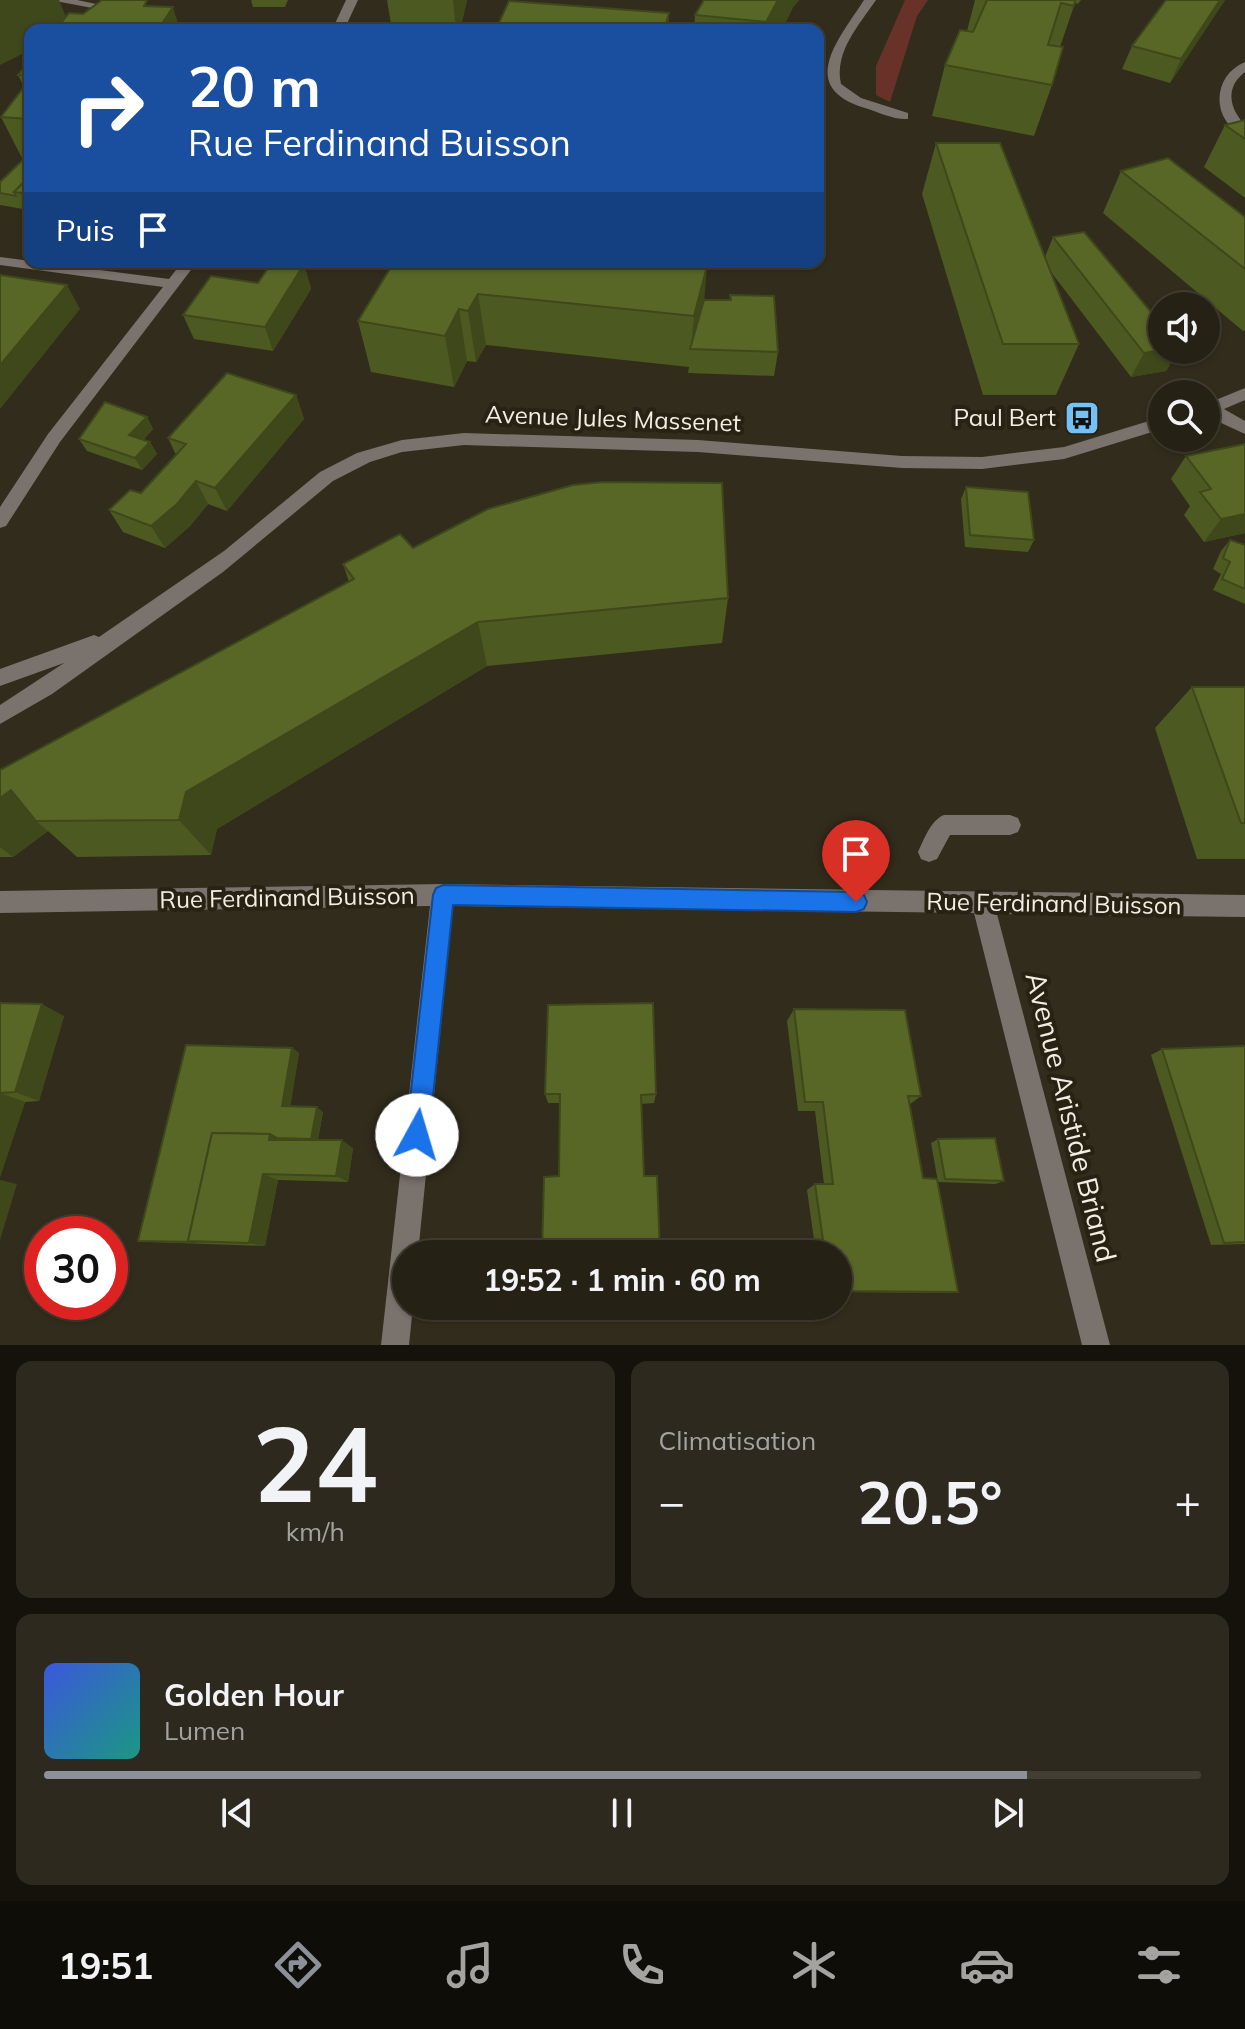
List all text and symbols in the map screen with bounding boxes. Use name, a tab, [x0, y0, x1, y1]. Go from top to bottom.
text: 20 m	[188, 51, 321, 121]
icon: right	[56, 56, 160, 160]
text: Rue Ferdinand Buisson	[188, 120, 571, 165]
icon: arrive	[131, 208, 175, 252]
text: Puis	[56, 211, 115, 249]
map controls	[1148, 292, 1220, 452]
button: sound	[1148, 292, 1220, 364]
button: search	[1148, 380, 1220, 452]
street label: Avenue Jules Massenet	[485, 399, 741, 437]
bus stop icon: Paul Bert	[1063, 399, 1101, 437]
place label: Paul Bert	[954, 402, 1056, 432]
pin	[822, 820, 890, 902]
icon: arrive	[834, 832, 878, 876]
street label: Rue Ferdinand Buisson	[159, 880, 415, 914]
street label: Rue Ferdinand Buisson	[926, 886, 1182, 920]
street label: Avenue Aristide Briand	[1018, 968, 1124, 1266]
position arrow	[375, 1093, 459, 1177]
speed limit sign: 30	[24, 1216, 128, 1320]
text: 19:52 · 1 min · 60 m	[483, 1261, 761, 1299]
text: 24	[253, 1397, 378, 1528]
text: Climatisation	[659, 1424, 816, 1457]
text: 20.5°	[857, 1464, 1003, 1539]
text: −	[659, 1474, 685, 1529]
text: +	[1175, 1474, 1201, 1529]
text: km/h	[286, 1515, 345, 1548]
text: Golden Hour	[164, 1676, 344, 1714]
text: Lumen	[164, 1714, 245, 1747]
icon: previous	[215, 1791, 259, 1835]
icon: pause	[600, 1791, 644, 1835]
icon: next	[986, 1791, 1030, 1835]
icon: directions	[270, 1937, 326, 1993]
icon: music	[442, 1937, 498, 1993]
icon: phone	[614, 1937, 670, 1993]
icon: climate	[786, 1937, 842, 1993]
icon: car	[959, 1937, 1015, 1993]
icon: filters	[1131, 1937, 1187, 1993]
text: 19:51	[58, 1943, 153, 1988]

